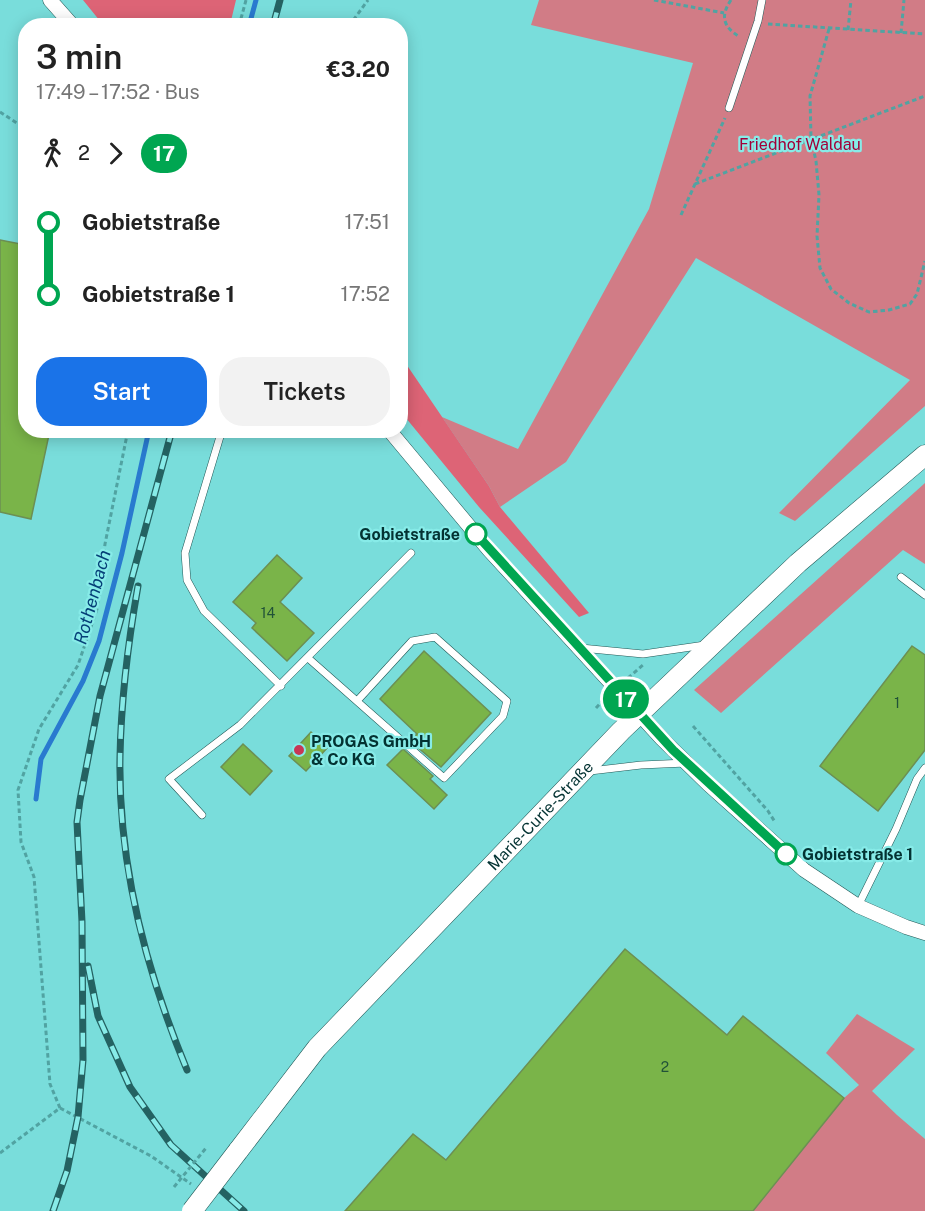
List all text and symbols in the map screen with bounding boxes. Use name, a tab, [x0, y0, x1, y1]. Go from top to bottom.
text: 3 min	[36, 38, 122, 76]
text: €3.20	[327, 56, 390, 82]
text: 17:49 – 17:52 · Bus	[36, 80, 200, 104]
park label: Friedhof Waldau	[739, 135, 861, 154]
icon: walk	[36, 137, 69, 170]
icon: forward	[99, 137, 132, 170]
text: 2	[78, 141, 90, 165]
text: 17	[153, 141, 175, 166]
text: Gobietstraße	[82, 209, 220, 235]
text: 17:51	[344, 210, 390, 234]
text: Gobietstraße 1	[82, 281, 235, 307]
text: 17:52	[341, 282, 390, 306]
button: Start	[36, 357, 207, 426]
button: Tickets	[219, 357, 390, 426]
marker: Gobietstraße	[465, 523, 487, 545]
place label: Gobietstraße	[359, 525, 460, 544]
water label: Rothenbach	[69, 547, 115, 647]
house number: 14	[261, 605, 275, 621]
line badge: 17	[599, 680, 653, 718]
text: 17	[615, 687, 637, 712]
house number: 1	[894, 695, 900, 711]
place label: PROGAS GmbH & Co KG	[311, 732, 431, 769]
marker: PROGAS GmbH & Co KG	[292, 743, 306, 757]
street label: Marie-Curie-Straße	[483, 757, 597, 874]
marker: Gobietstraße 1	[775, 843, 797, 865]
place label: Gobietstraße 1	[802, 845, 913, 864]
house number: 2	[661, 1059, 669, 1075]

